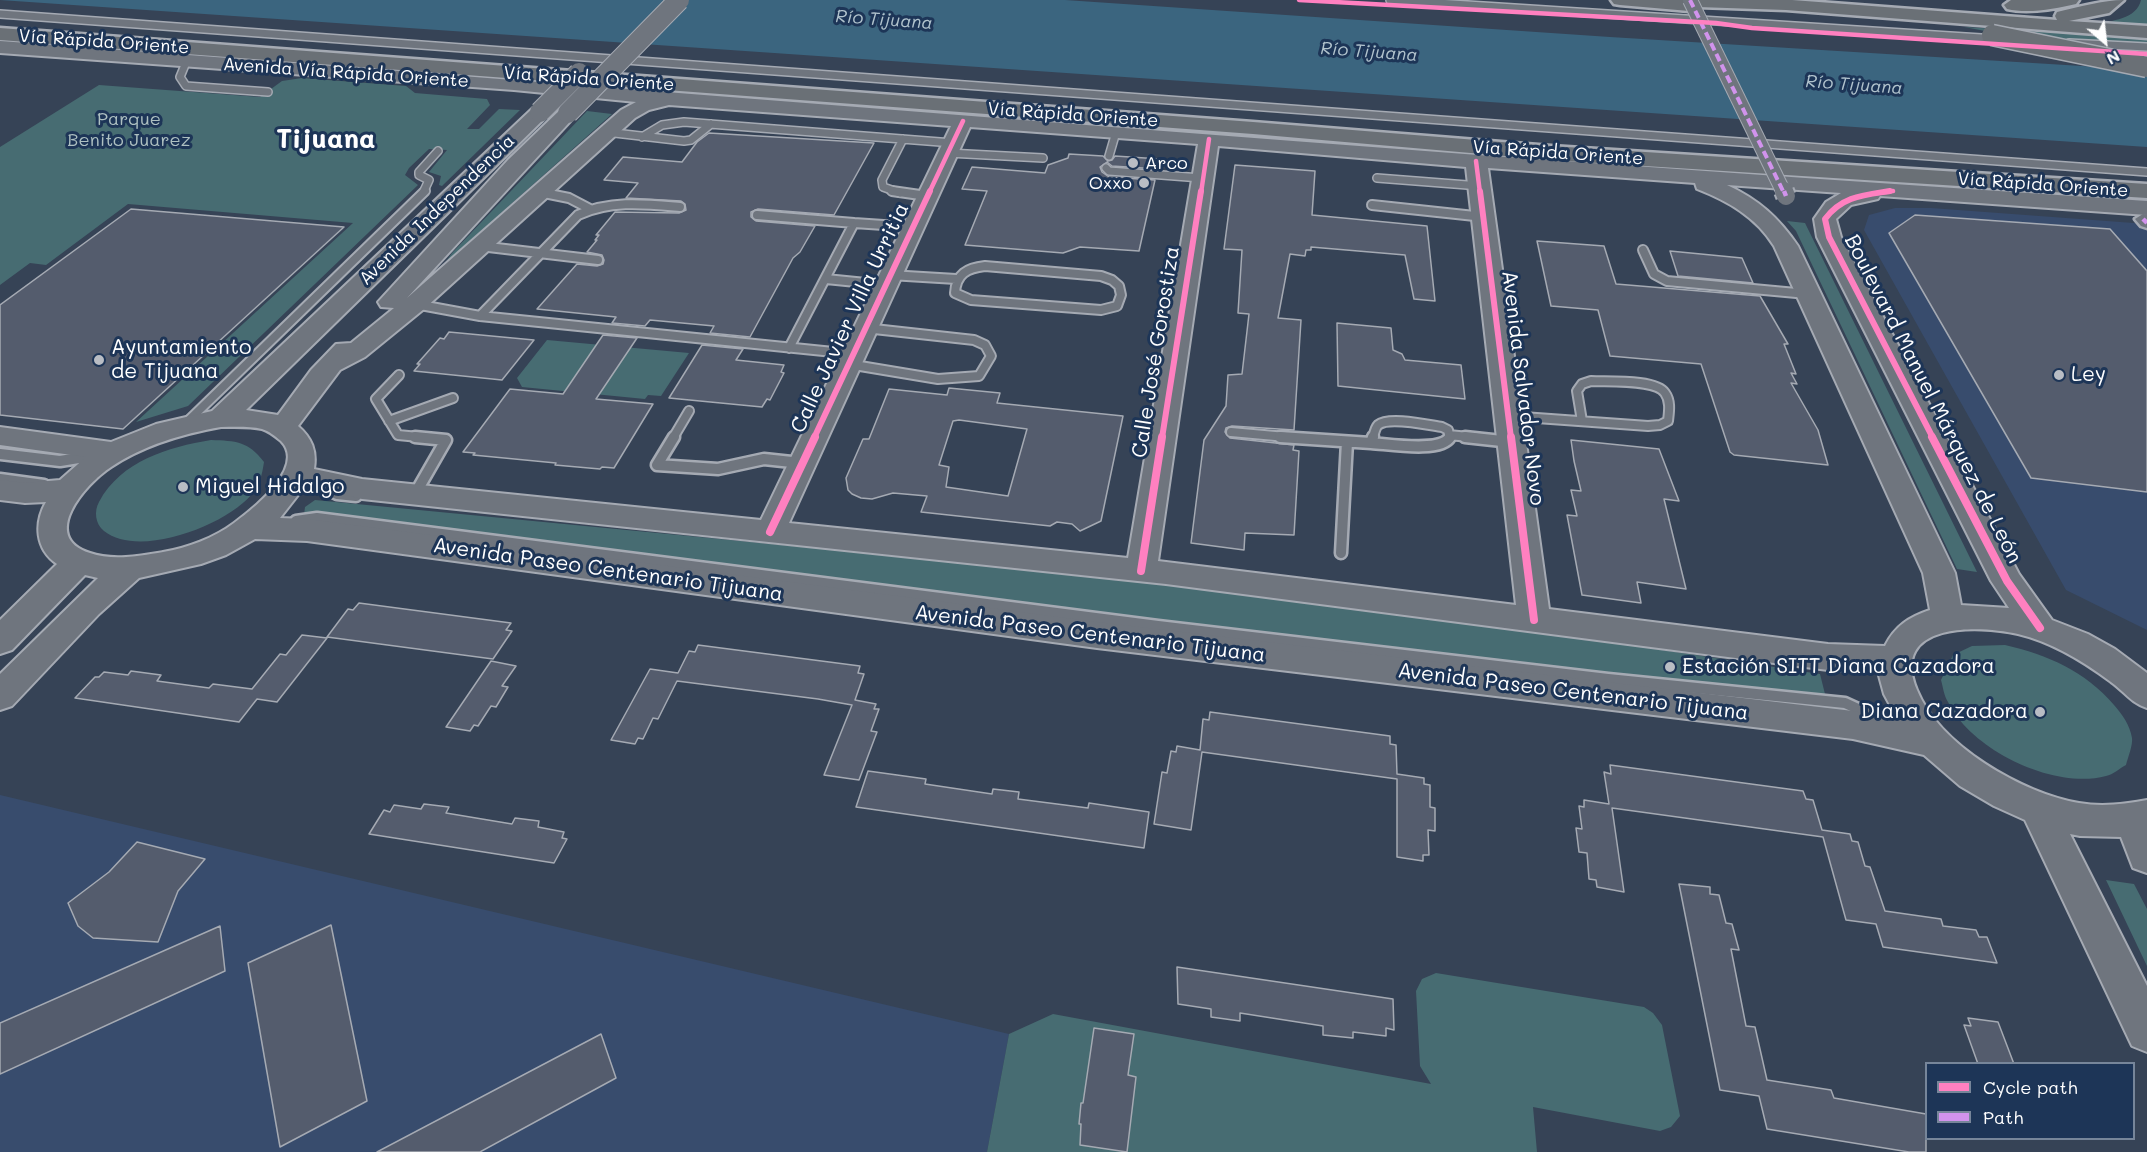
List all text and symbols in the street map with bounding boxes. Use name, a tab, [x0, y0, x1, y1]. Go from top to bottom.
water label: Río Tijuana	[835, 6, 933, 34]
north arrow	[2075, 12, 2135, 72]
street label: Vía Rápida Oriente	[18, 25, 190, 59]
water label: Río Tijuana	[1320, 38, 1418, 66]
text: N	[2103, 46, 2124, 70]
street label: Avenida Vía Rápida Oriente	[222, 54, 470, 92]
street label: Vía Rápida Oriente	[503, 62, 675, 96]
water label: Río Tijuana	[1805, 71, 1903, 99]
street label: Vía Rápida Oriente	[987, 98, 1159, 132]
park label: Parque Benito Juarez	[67, 108, 191, 150]
district label: Tijuana	[276, 124, 376, 156]
street label: Avenida Independencia	[355, 130, 519, 290]
street label: Vía Rápida Oriente	[1472, 136, 1644, 170]
place label: Arco	[1145, 152, 1188, 174]
marker: Arco	[1126, 156, 1140, 170]
street label: Vía Rápida Oriente	[1957, 168, 2129, 202]
place label: Oxxo	[1089, 172, 1132, 194]
marker: Oxxo	[1137, 176, 1151, 190]
street label: Calle Javier Villa Urritia	[785, 199, 915, 437]
street label: Boulevard Manuel Márquez de León	[1839, 230, 2027, 568]
street label: Calle José Gorostiza	[1127, 244, 1185, 460]
street label: Avenida Salvador Novo	[1496, 269, 1550, 507]
place label: Ayuntamiento de Tijuana	[111, 335, 251, 385]
marker: Ayuntamiento de Tijuana	[92, 353, 106, 367]
place label: Ley	[2071, 362, 2106, 388]
marker: Ley	[2052, 368, 2066, 382]
place label: Miguel Hidalgo	[195, 474, 345, 500]
marker: Miguel Hidalgo	[176, 480, 190, 494]
street label: Avenida Paseo Centenario Tijuana	[431, 533, 785, 607]
street label: Avenida Paseo Centenario Tijuana	[913, 600, 1267, 668]
place label: Estación SITT Diana Cazadora	[1682, 654, 1995, 680]
street label: Avenida Paseo Centenario Tijuana	[1396, 658, 1750, 726]
marker: Estación SITT Diana Cazadora	[1663, 660, 1677, 674]
place label: Diana Cazadora	[1860, 699, 2028, 725]
marker: Diana Cazadora	[2033, 705, 2047, 719]
legend	[1925, 1062, 2135, 1140]
text: Cycle path	[1983, 1075, 2078, 1099]
text: Path	[1983, 1105, 2023, 1129]

